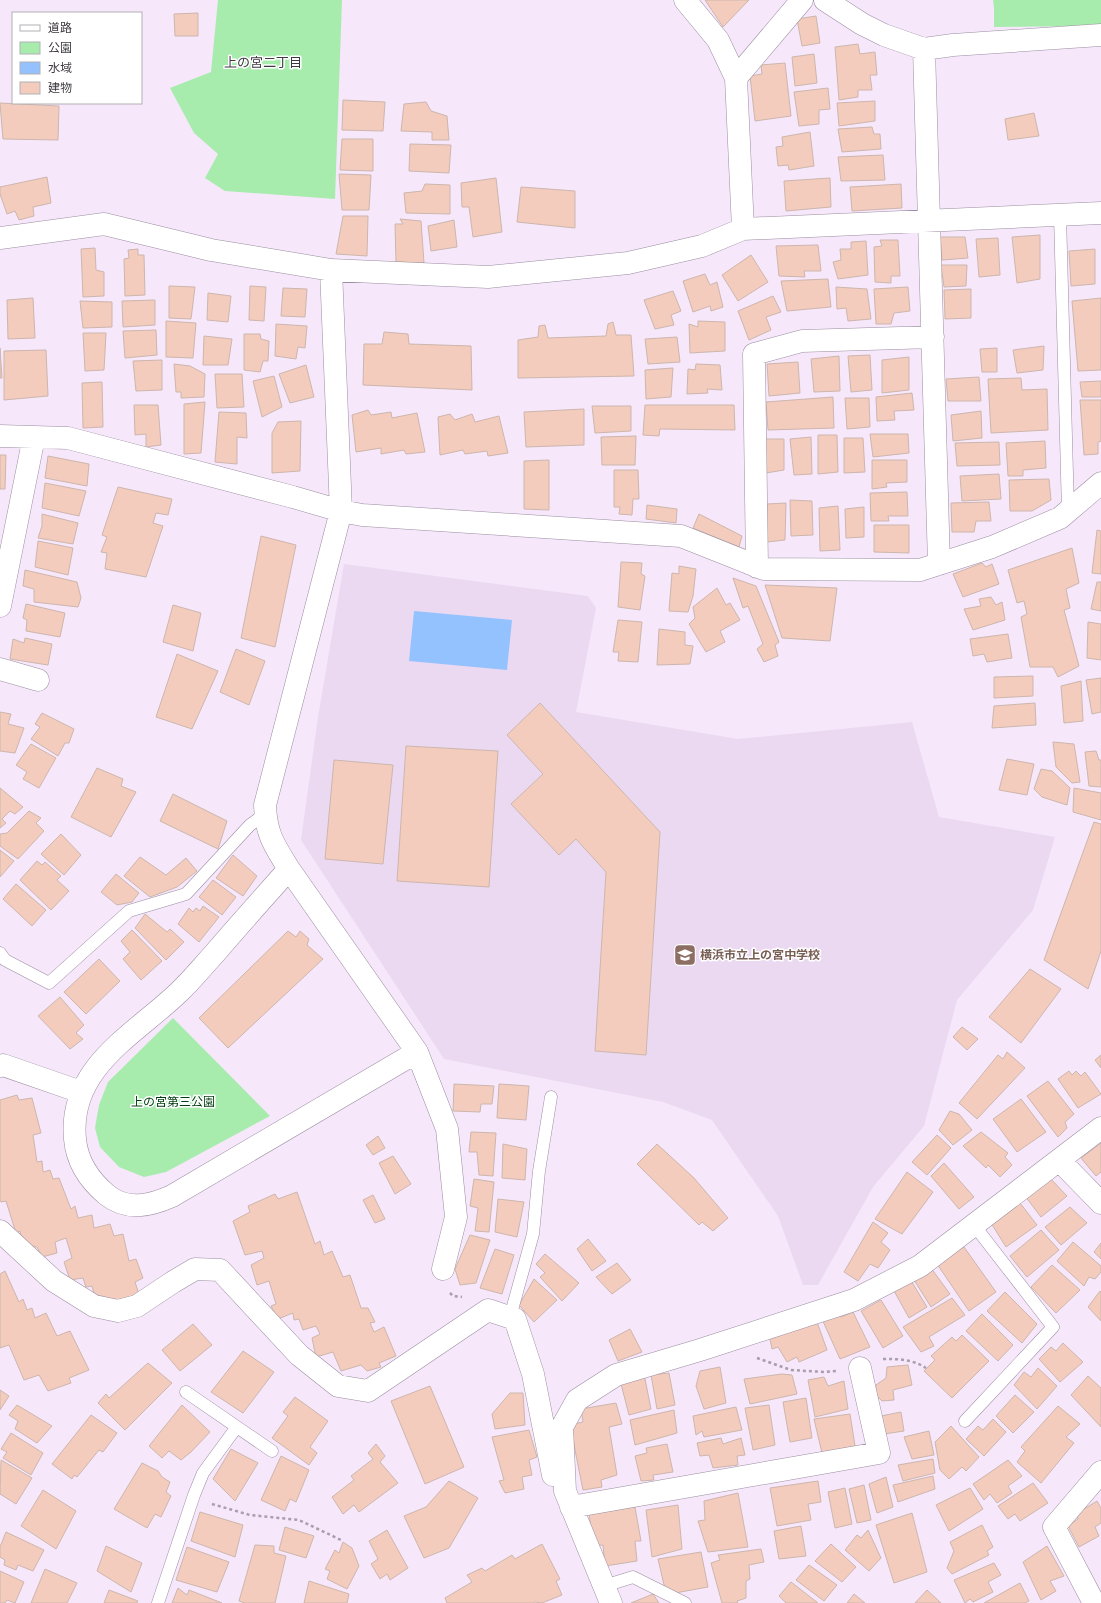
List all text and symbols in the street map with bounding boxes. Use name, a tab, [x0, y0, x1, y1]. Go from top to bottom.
legend	[12, 12, 142, 104]
text: 道路	[48, 20, 72, 36]
text: 公園	[48, 40, 72, 56]
district label: 上の宮二丁目	[224, 54, 302, 71]
text: 水域	[48, 60, 72, 76]
text: 建物	[48, 80, 72, 96]
school or university icon: 横浜市立上の宮中学校	[672, 942, 698, 968]
place label: 横浜市立上の宮中学校	[700, 947, 820, 963]
park label: 上の宮第三公園	[131, 1094, 215, 1110]

